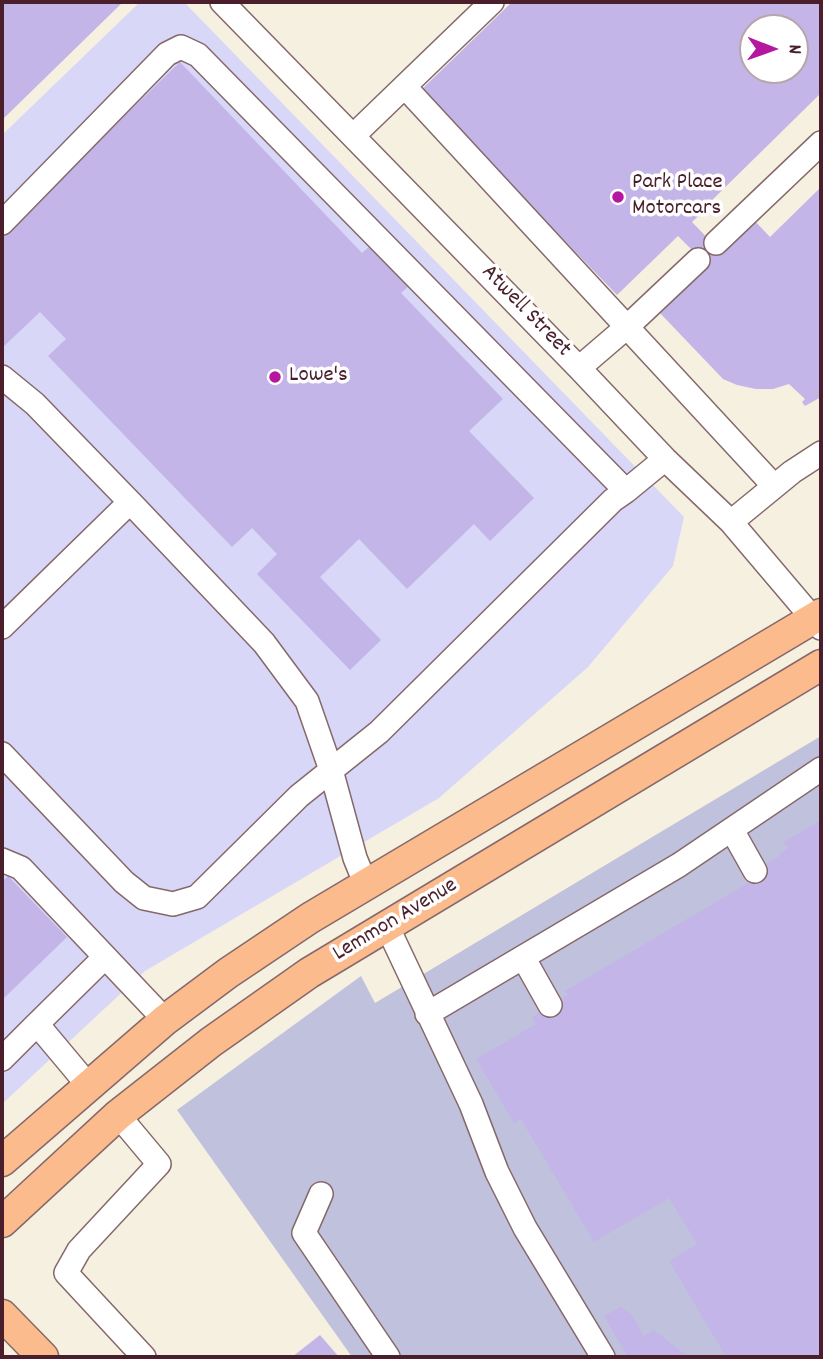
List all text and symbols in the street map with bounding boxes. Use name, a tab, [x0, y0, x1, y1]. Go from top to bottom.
north arrow	[739, 14, 809, 84]
text: N	[780, 44, 807, 54]
place label: Park Place Motorcars	[632, 170, 723, 224]
marker: Park Place Motorcars	[610, 189, 626, 205]
street label: Atwell Street	[474, 260, 576, 364]
place label: Lowe's	[289, 363, 348, 391]
marker: Lowe's	[267, 369, 283, 385]
street label: Lemmon Avenue	[329, 873, 463, 969]

